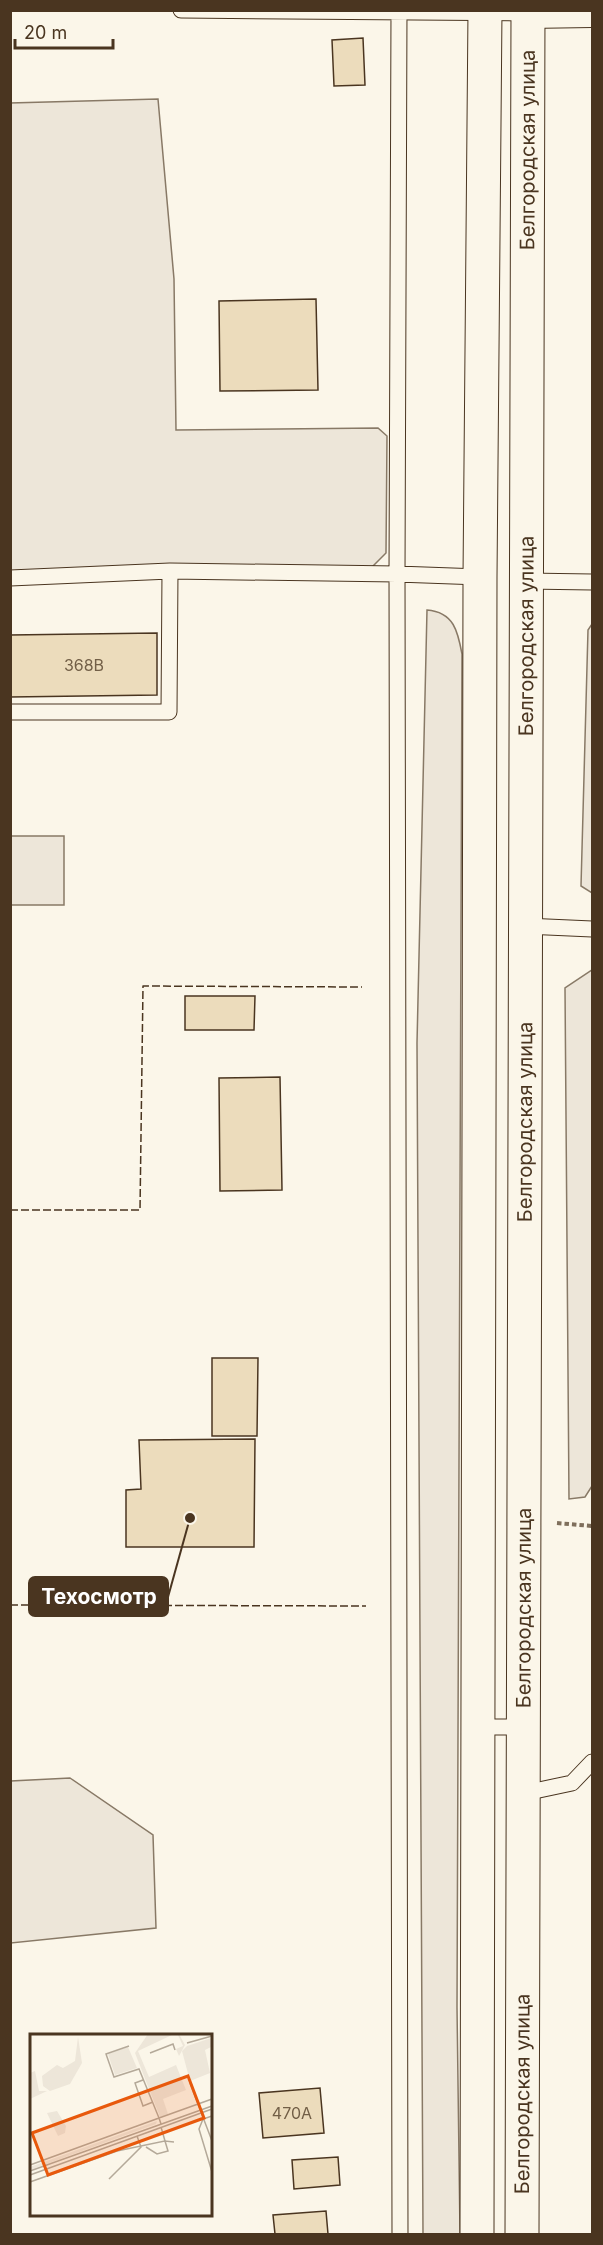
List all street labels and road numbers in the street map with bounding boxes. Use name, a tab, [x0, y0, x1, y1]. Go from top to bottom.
street label: Белгородская улица	[515, 50, 540, 250]
street label: Белгородская улица	[514, 536, 539, 736]
street label: Белгородская улица	[513, 1022, 537, 1222]
street label: Белгородская улица	[511, 1508, 536, 1708]
street label: Белгородская улица	[510, 1994, 535, 2194]

